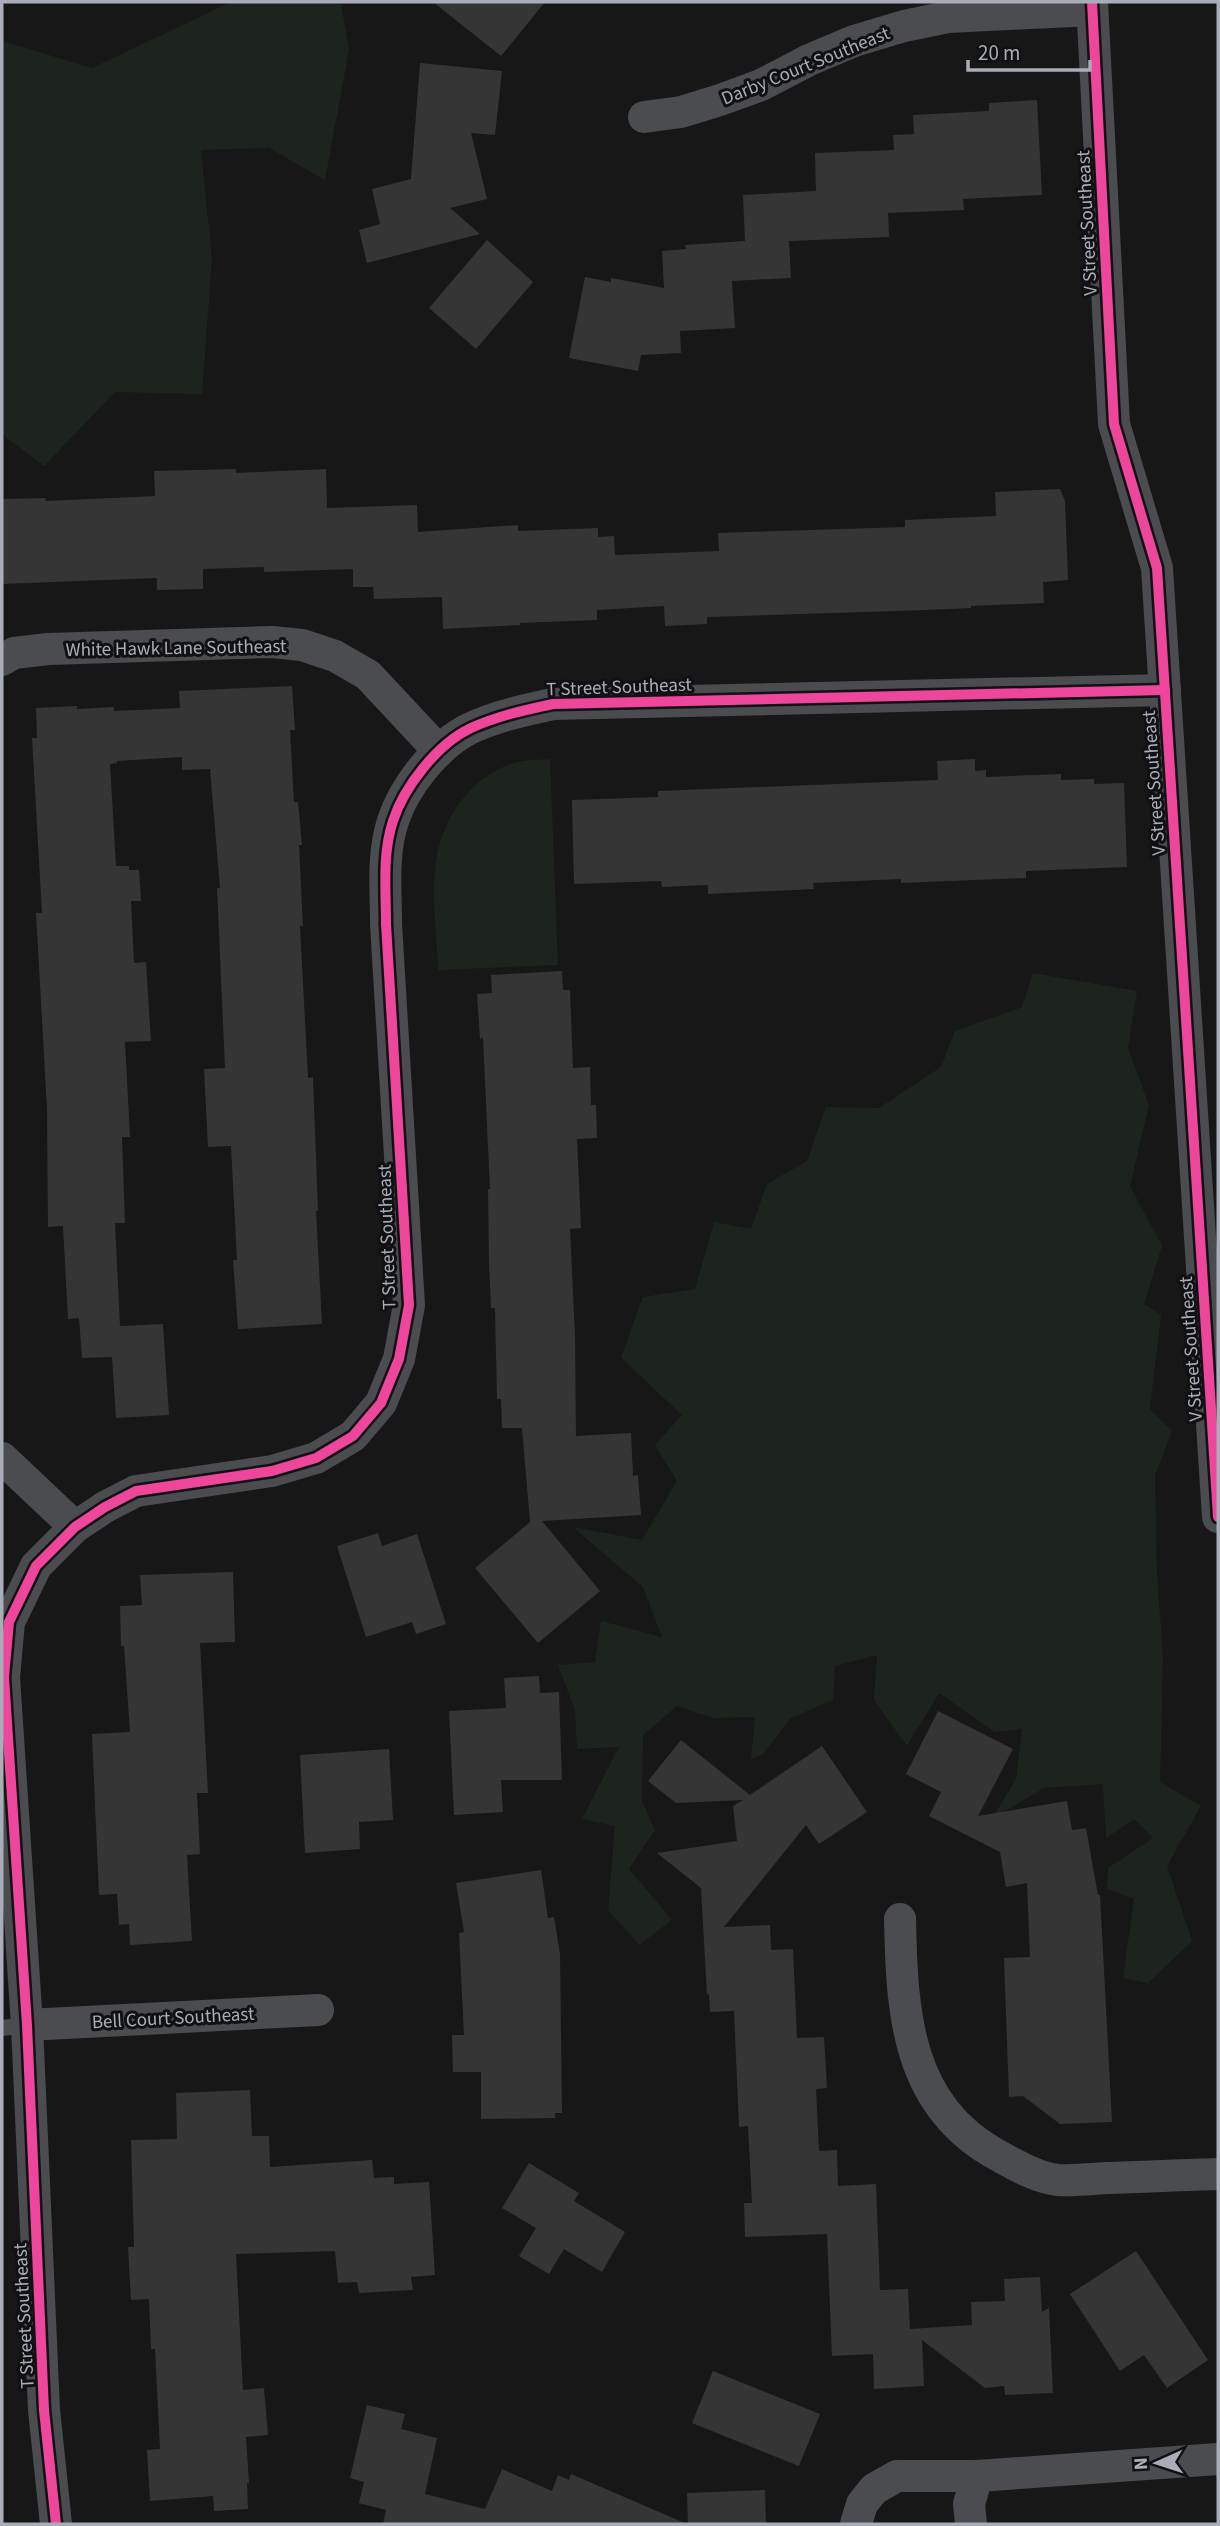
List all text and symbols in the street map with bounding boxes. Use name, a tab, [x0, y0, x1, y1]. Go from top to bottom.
street label: Darby Court Southeast	[717, 20, 894, 113]
scale bar	[968, 28, 1090, 72]
text: 20 m	[978, 38, 1020, 68]
street label: V Street Southeast	[1070, 149, 1105, 296]
street label: White Hawk Lane Southeast	[65, 633, 287, 664]
street label: T Street Southeast	[546, 671, 693, 704]
street label: V Street Southeast	[1136, 709, 1173, 856]
street label: T Street Southeast	[371, 1163, 404, 1310]
street label: V Street Southeast	[1173, 1275, 1210, 1422]
street label: Bell Court Southeast	[91, 2001, 256, 2036]
street label: T Street Southeast	[7, 2242, 42, 2389]
north arrow	[1122, 2428, 1192, 2498]
text: N	[1128, 2457, 1155, 2471]

